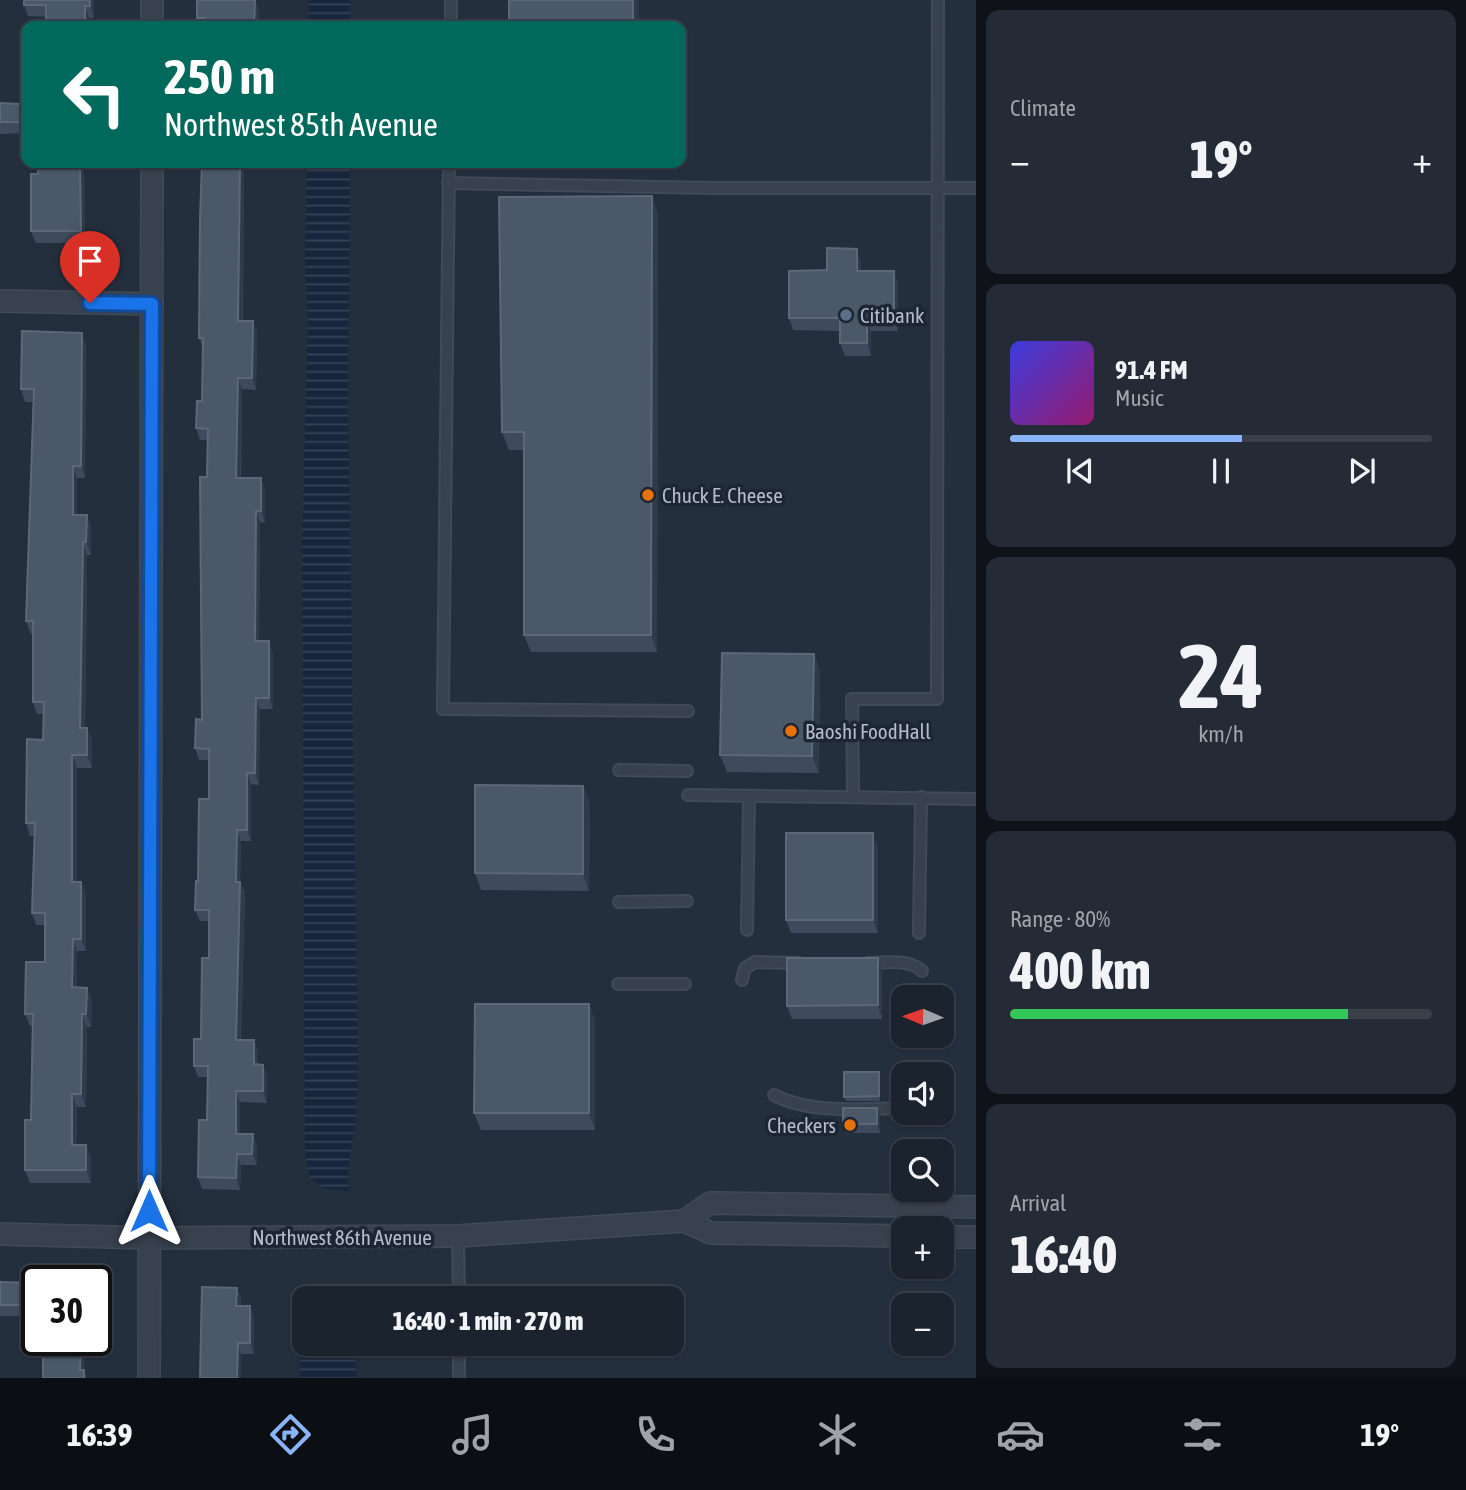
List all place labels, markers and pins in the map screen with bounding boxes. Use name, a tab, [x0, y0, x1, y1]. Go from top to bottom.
pin	[60, 231, 120, 303]
place label: Citibank	[860, 303, 924, 327]
marker: Citibank	[838, 307, 854, 323]
place label: Chuck E. Cheese	[662, 483, 783, 507]
marker: Chuck E. Cheese	[640, 487, 656, 503]
place label: Baoshi FoodHall	[805, 719, 931, 743]
marker: Baoshi FoodHall	[783, 723, 799, 739]
place label: Checkers	[767, 1113, 836, 1137]
marker: Checkers	[842, 1117, 858, 1133]

